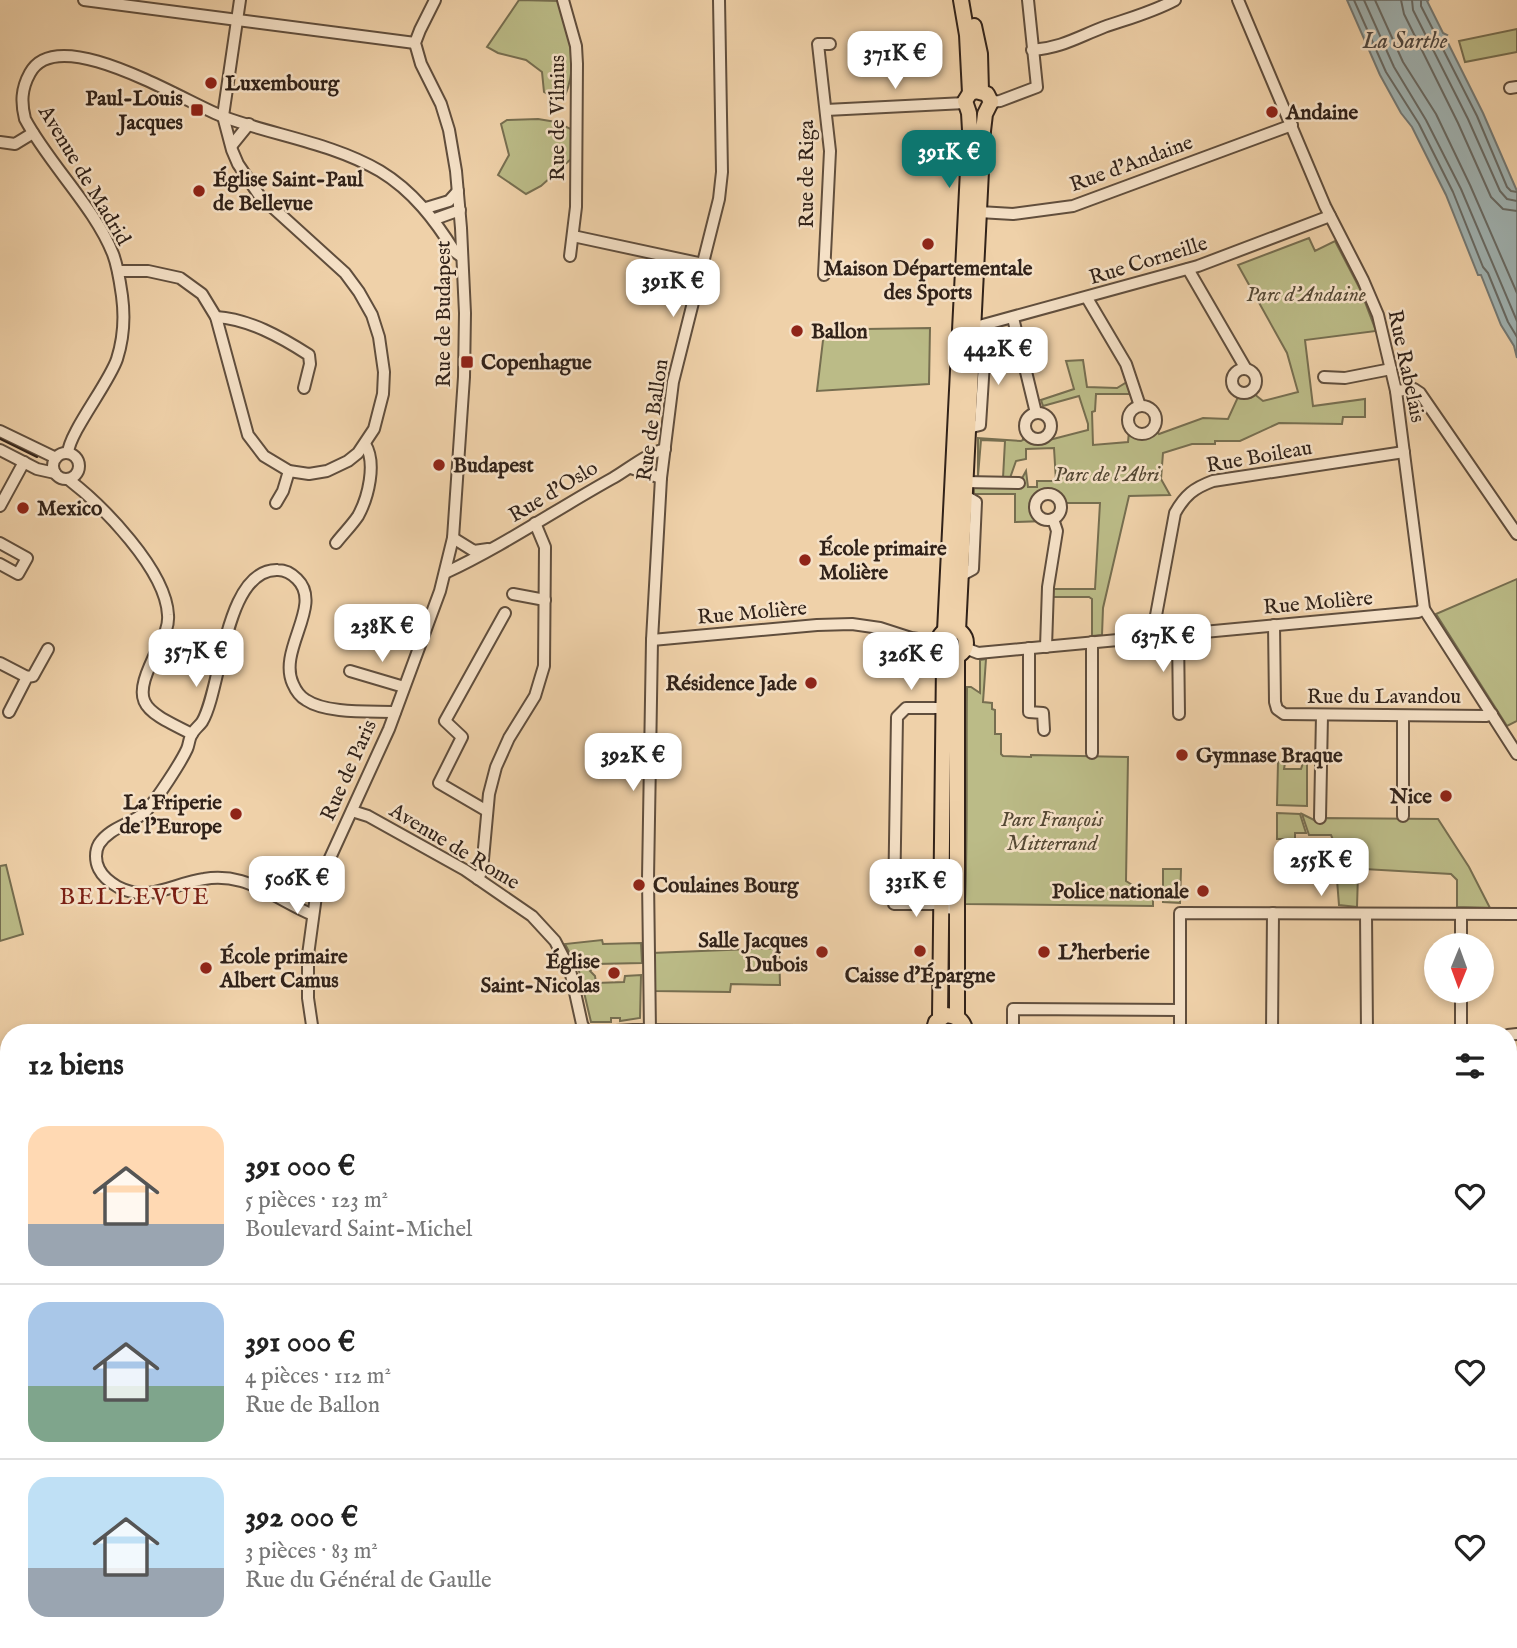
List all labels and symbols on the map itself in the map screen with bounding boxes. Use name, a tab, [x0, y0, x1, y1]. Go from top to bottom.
water label: La Sarthe	[1362, 27, 1448, 56]
pin: 371K €	[838, 32, 952, 91]
street label: Rue de Vilnius	[545, 55, 572, 181]
place label: Luxembourg	[225, 71, 340, 98]
marker: Luxembourg	[203, 75, 219, 91]
place label: Paul-Louis Jacques	[85, 86, 183, 137]
street label: Avenue de Madrid	[31, 100, 137, 251]
place label: Andaine	[1285, 100, 1358, 127]
marker: Paul-Louis Jacques	[189, 102, 205, 118]
marker: Andaine	[1264, 104, 1280, 120]
street label: Rue de Riga	[794, 119, 821, 228]
pin: 391K €	[892, 130, 1006, 190]
street label: Rue d'Andaine	[1066, 130, 1197, 199]
place label: Église Saint-Paul de Bellevue	[213, 166, 364, 218]
marker: Église Saint-Paul de Bellevue	[191, 183, 207, 199]
street label: Rue Corneille	[1086, 231, 1211, 292]
marker: Maison Départementale des Sports	[920, 236, 936, 252]
street label: Rue de Budapest	[431, 240, 458, 388]
place label: Maison Départementale des Sports	[824, 256, 1033, 307]
pin: 391K €	[616, 260, 730, 319]
park label: Parc d'Andaine	[1246, 282, 1366, 309]
street label: Rue Rabelais	[1380, 307, 1431, 425]
place label: Ballon	[811, 319, 868, 346]
marker: Ballon	[789, 323, 805, 339]
pin: 442K €	[941, 328, 1055, 387]
place label: Copenhague	[481, 350, 592, 377]
marker: Copenhague	[459, 354, 475, 370]
street label: Rue de Ballon	[632, 357, 675, 483]
street label: Rue Boileau	[1204, 435, 1314, 480]
place label: Budapest	[453, 453, 534, 480]
street label: Rue d'Oslo	[504, 455, 603, 530]
marker: Budapest	[431, 457, 447, 473]
park label: Parc de l'Abri	[1054, 462, 1162, 489]
place label: Mexico	[37, 496, 103, 523]
marker: Mexico	[15, 500, 31, 516]
place label: École primaire Molière	[819, 535, 947, 587]
marker: École primaire Molière	[797, 552, 813, 568]
street label: Rue Molière	[1262, 585, 1374, 622]
street label: Rue Molière	[696, 595, 808, 632]
pin: 238K €	[325, 604, 439, 664]
pin: 637K €	[1106, 614, 1220, 674]
pin: 357K €	[139, 630, 253, 689]
pin: 326K €	[854, 632, 968, 692]
place label: Résidence Jade	[665, 671, 797, 698]
marker: Résidence Jade	[803, 675, 819, 691]
street label: Rue du Lavandou	[1307, 684, 1461, 711]
street label: Rue de Paris	[315, 716, 384, 826]
pin: 392K €	[576, 734, 690, 793]
place label: Gymnase Braque	[1196, 743, 1343, 770]
marker: Gymnase Braque	[1174, 747, 1190, 763]
place label: Nice	[1389, 784, 1432, 811]
marker: Nice	[1438, 788, 1454, 804]
place label: La Friperie de l’Europe	[119, 790, 222, 841]
street label: Avenue de Rome	[383, 797, 525, 897]
marker: La Friperie de l’Europe	[228, 806, 244, 822]
park label: Parc François Mitterrand	[1001, 807, 1104, 858]
pin: 255K €	[1264, 838, 1378, 898]
pin: 506K €	[240, 856, 354, 916]
pin: 331K €	[859, 860, 973, 919]
place label: Coulaines Bourg	[653, 873, 799, 900]
marker: Coulaines Bourg	[631, 877, 647, 893]
place label: Police nationale	[1052, 879, 1189, 906]
district label: BELLEVUE	[59, 882, 211, 913]
marker: Police nationale	[1195, 883, 1211, 899]
place label: Salle Jacques Dubois	[698, 928, 808, 979]
north arrow	[1424, 933, 1494, 1003]
place label: L'herberie	[1058, 940, 1150, 967]
place label: École primaire Albert Camus	[219, 943, 348, 995]
marker: Caisse d'Épargne	[912, 943, 928, 959]
marker: Salle Jacques Dubois	[814, 944, 830, 960]
marker: L'herberie	[1036, 944, 1052, 960]
place label: Église Saint-Nicolas	[480, 948, 600, 1000]
marker: École primaire Albert Camus	[198, 960, 214, 976]
place label: Caisse d'Épargne	[845, 962, 996, 990]
marker: Église Saint-Nicolas	[606, 965, 622, 981]

